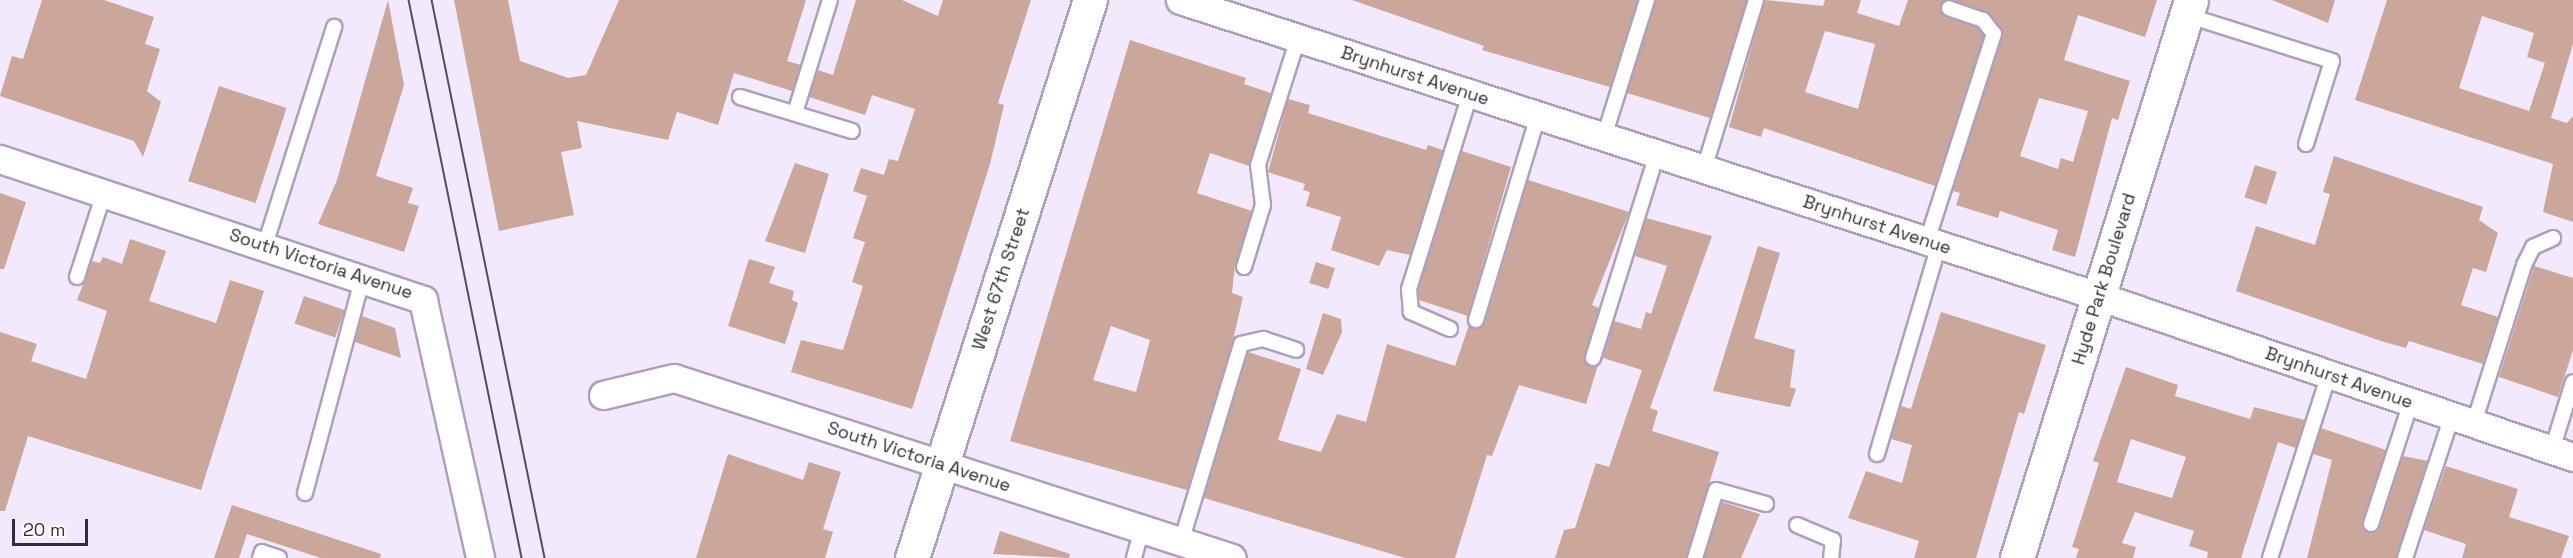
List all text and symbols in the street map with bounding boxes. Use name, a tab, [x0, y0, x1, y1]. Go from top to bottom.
street label: Brynhurst Avenue	[1338, 42, 1492, 110]
street label: Brynhurst Avenue	[1800, 191, 1954, 259]
street label: Hyde Park Boulevard	[2068, 191, 2140, 367]
street label: West 67th Street	[968, 205, 1034, 353]
street label: South Victoria Avenue	[226, 224, 416, 304]
street label: Brynhurst Avenue	[2262, 343, 2416, 413]
street label: South Victoria Avenue	[824, 417, 1014, 497]
scale bar	[15, 507, 92, 545]
text: 20 m	[23, 518, 66, 541]

